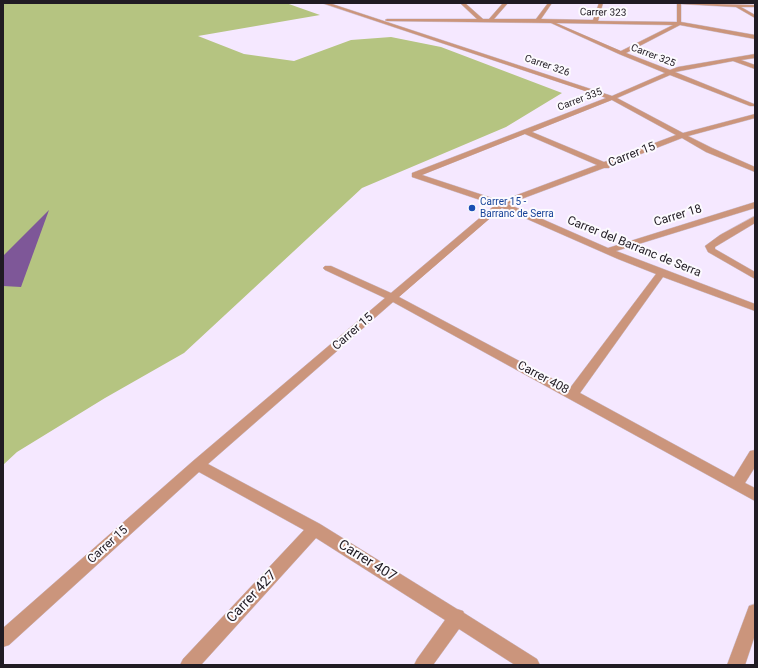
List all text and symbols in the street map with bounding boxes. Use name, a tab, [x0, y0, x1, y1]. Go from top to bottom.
street label: Carrer 323	[580, 7, 626, 19]
street label: Carrer 325	[629, 42, 677, 70]
street label: Carrer 326	[523, 53, 571, 79]
street label: Carrer 335	[556, 86, 604, 114]
street label: Carrer 15	[606, 139, 658, 171]
place label: Carrer 15 - Barranc de Serra	[480, 196, 554, 220]
street label: Carrer 18	[652, 202, 704, 230]
marker: Carrer 15 - Barranc de Serra	[467, 203, 477, 213]
street label: Carrer del Barranc de Serra	[565, 214, 703, 280]
street label: Carrer 15	[330, 310, 376, 354]
street label: Carrer 408	[515, 358, 571, 398]
street label: Carrer 15	[85, 523, 131, 567]
street label: Carrer 407	[335, 537, 399, 585]
street label: Carrer 427	[224, 567, 280, 627]

